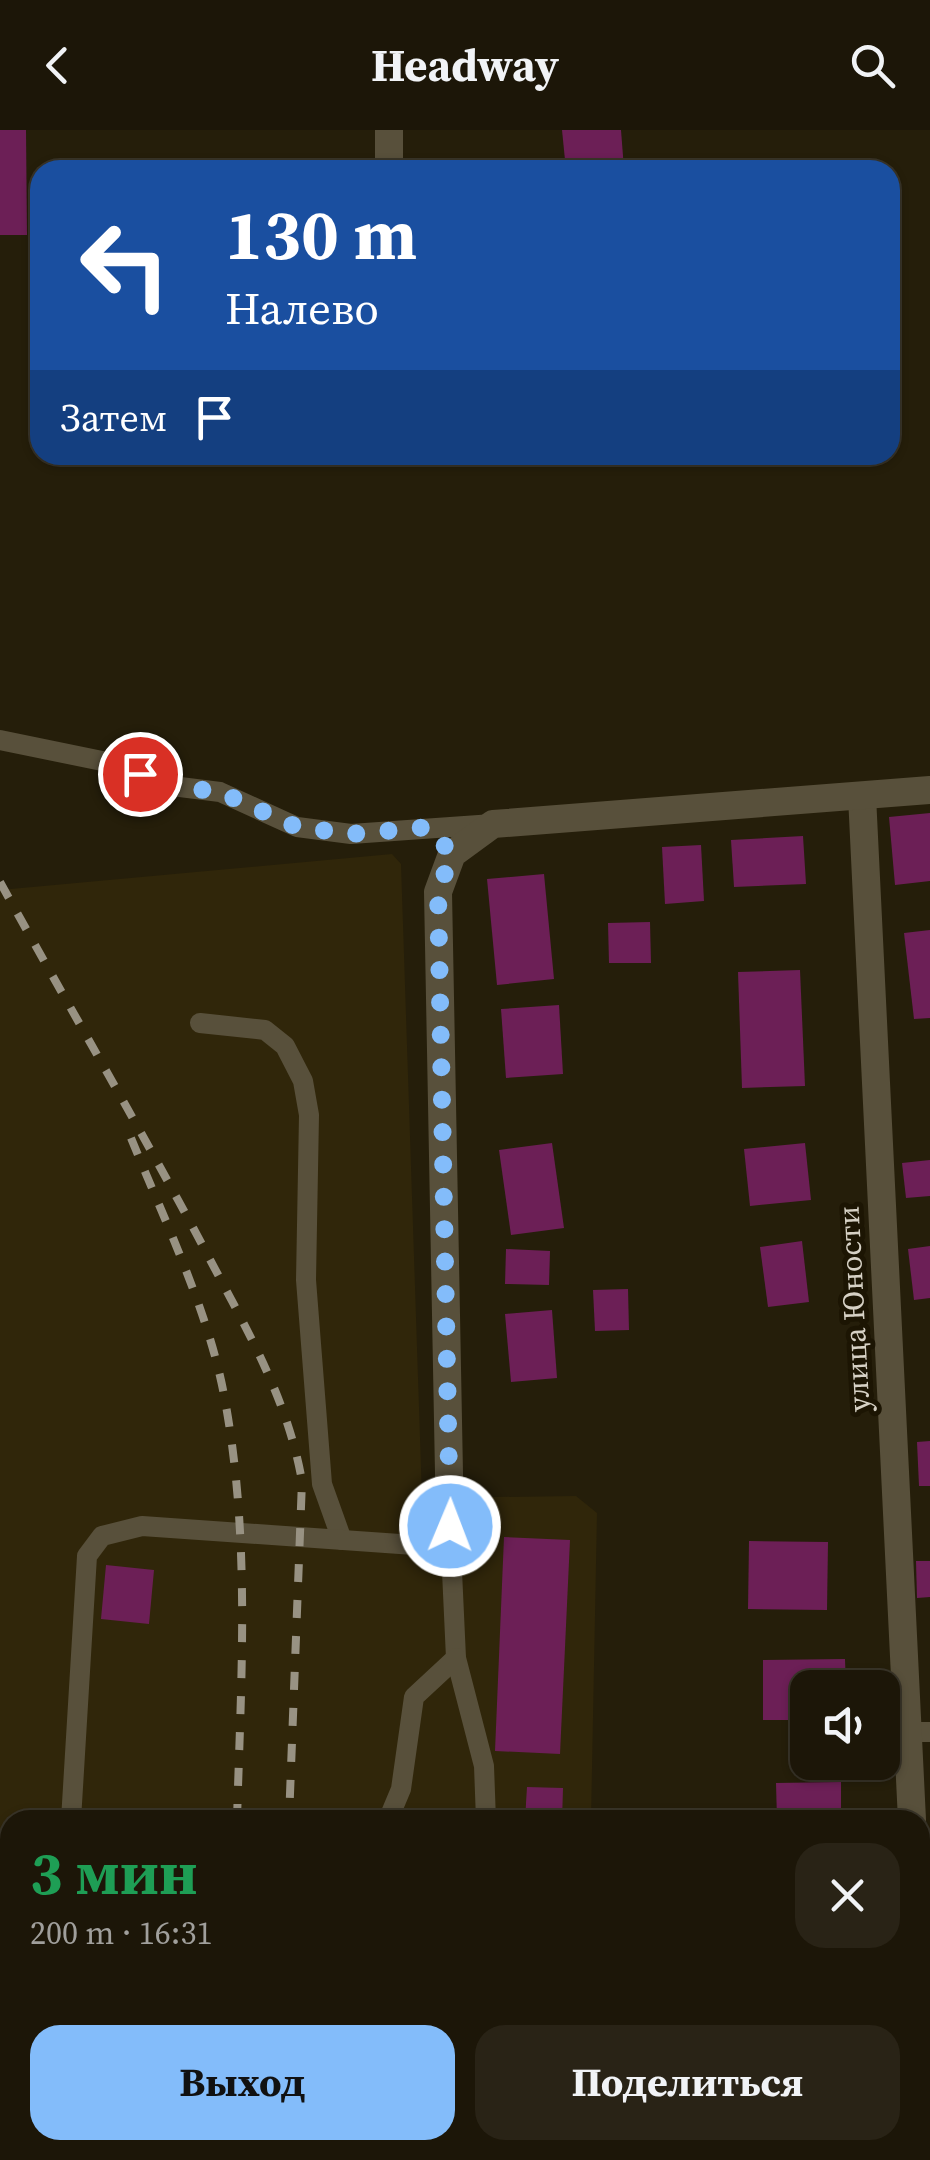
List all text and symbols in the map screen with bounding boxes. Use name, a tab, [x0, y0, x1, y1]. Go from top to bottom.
text: Headway	[371, 34, 559, 96]
icon: back	[30, 38, 85, 93]
icon: search	[845, 38, 900, 93]
text: 130 m	[225, 186, 417, 282]
icon: left	[60, 200, 190, 330]
text: Налево	[225, 277, 379, 339]
icon: arrive	[187, 390, 242, 445]
text: Затем	[60, 392, 167, 444]
pin	[98, 732, 183, 817]
icon: arrive	[113, 747, 168, 802]
street label: улица Юности	[828, 1205, 879, 1413]
position arrow	[398, 1474, 502, 1578]
map controls	[790, 1670, 900, 1780]
button: sound	[790, 1670, 900, 1780]
text: 3 мин	[30, 1832, 198, 1914]
button: close	[795, 1843, 900, 1948]
text: 200 m · 16:31	[30, 1911, 212, 1955]
button: Выход	[30, 2025, 455, 2140]
button: Поделиться	[475, 2025, 900, 2140]

